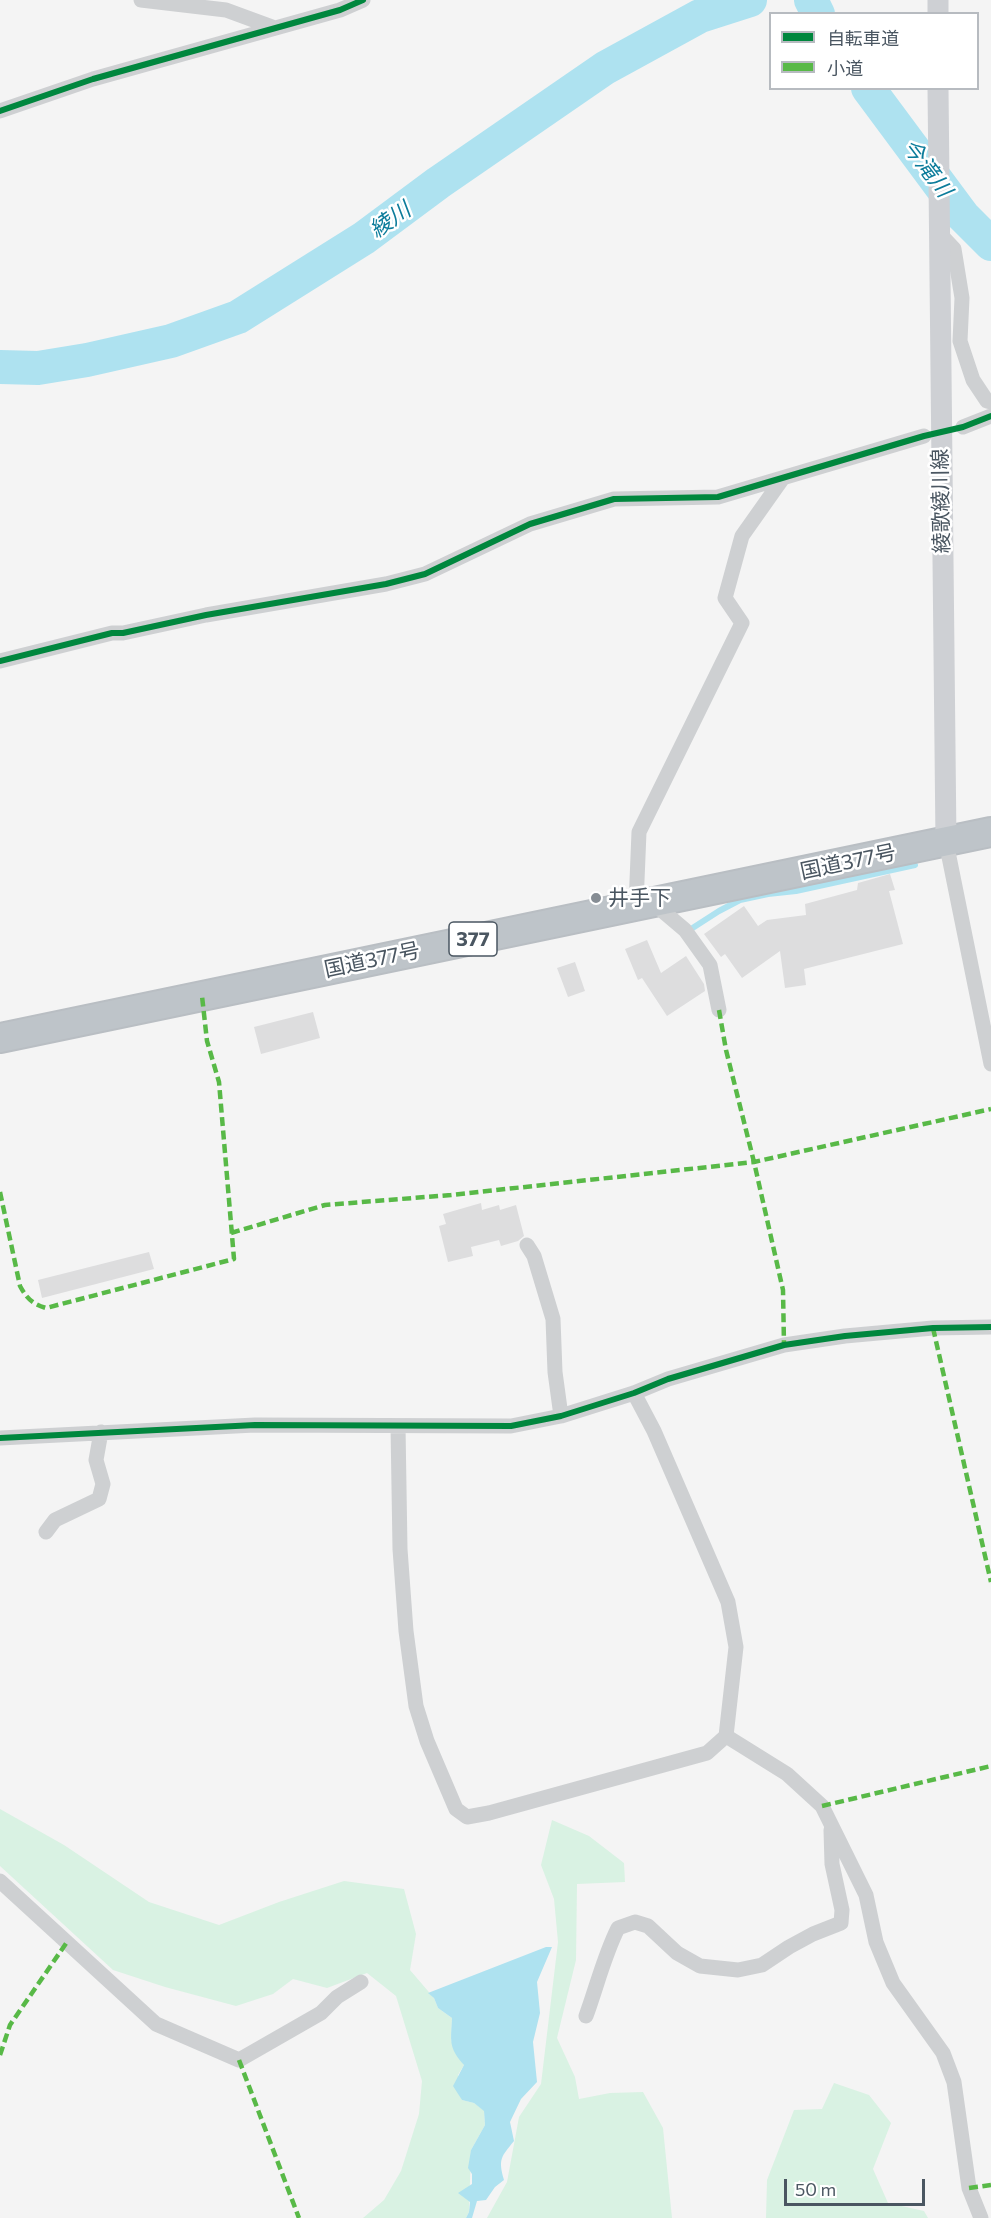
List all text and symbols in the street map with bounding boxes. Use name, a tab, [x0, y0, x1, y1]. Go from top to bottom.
legend	[769, 12, 979, 90]
text: 自転車道	[827, 27, 899, 49]
text: 小道	[827, 57, 863, 79]
water label: 今滝川	[897, 134, 957, 202]
water label: 綾川	[364, 197, 416, 243]
street label: 綾歌綾川線	[927, 448, 955, 554]
street label: 国道377号	[798, 840, 898, 884]
place label: 井手下	[608, 885, 671, 911]
marker: 井手下	[589, 891, 603, 905]
road number: 377	[449, 922, 497, 956]
street label: 国道377号	[322, 938, 422, 982]
scale bar	[787, 2167, 928, 2205]
text: 50 m	[795, 2178, 836, 2200]

